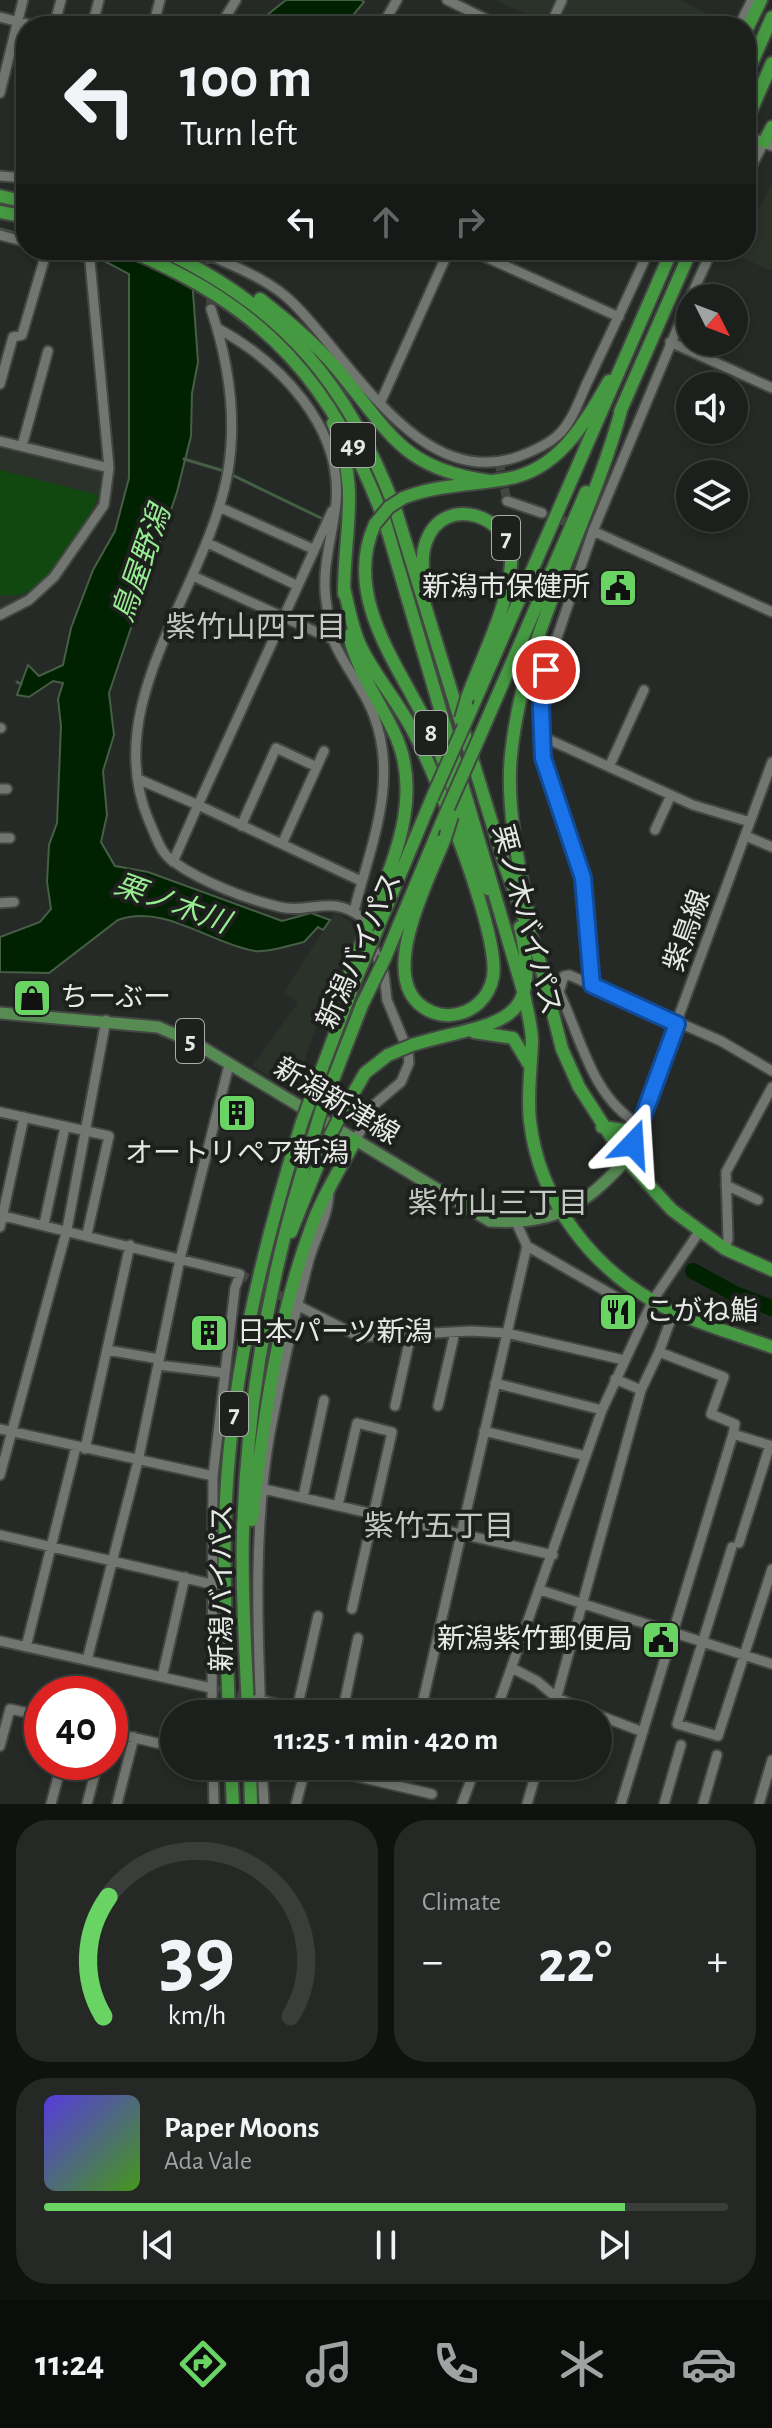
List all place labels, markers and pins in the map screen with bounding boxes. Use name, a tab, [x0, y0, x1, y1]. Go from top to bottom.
public building icon: 新潟市保健所	[597, 567, 639, 609]
place label: 新潟市保健所	[422, 572, 590, 602]
pin	[512, 636, 580, 704]
shop icon: ちーぶー	[11, 977, 53, 1019]
place label: ちーぶー	[60, 983, 171, 1012]
building icon: オートリペア新潟	[216, 1092, 258, 1134]
place label: オートリペア新潟	[125, 1138, 349, 1168]
restaurant icon: こがね鮨	[597, 1291, 639, 1333]
place label: こがね鮨	[646, 1296, 758, 1326]
building icon: 日本パーツ新潟	[188, 1312, 230, 1354]
place label: 日本パーツ新潟	[237, 1317, 432, 1347]
public building icon: 新潟紫竹郵便局	[640, 1619, 682, 1661]
place label: 新潟紫竹郵便局	[437, 1624, 633, 1654]

